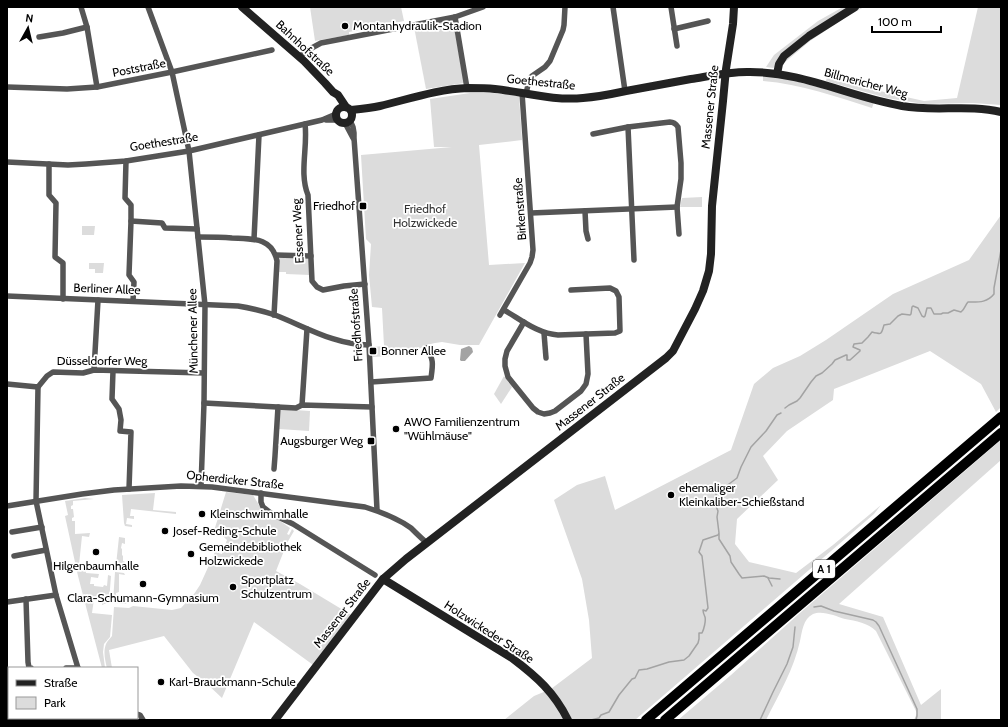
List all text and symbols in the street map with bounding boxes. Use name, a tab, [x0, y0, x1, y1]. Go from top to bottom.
north arrow	[8, 8, 48, 48]
scale bar	[872, 8, 941, 34]
text: N	[25, 11, 34, 26]
text: 100 m	[878, 14, 912, 29]
street label: Bahnhofstraße	[273, 17, 338, 79]
place label: Montanhydraulik-Stadion	[353, 18, 482, 33]
marker: Montanhydraulik-Stadion	[340, 21, 350, 31]
street label: Poststraße	[111, 55, 167, 80]
street label: Massener Straße	[698, 64, 721, 150]
street label: Billmericher Weg	[823, 64, 911, 101]
street label: Goethestraße	[506, 70, 576, 93]
street label: Goethestraße	[129, 129, 199, 154]
street label: Birkenstraße	[510, 177, 529, 241]
street label: Essener Weg	[288, 197, 307, 264]
place label: Friedhof	[313, 198, 355, 213]
marker: Friedhof	[358, 201, 368, 211]
park label: Friedhof Holzwickede	[393, 201, 457, 230]
street label: Berliner Allee	[73, 280, 141, 297]
street label: Münchener Allee	[184, 288, 201, 374]
street label: Friedhofstraße	[345, 288, 366, 362]
place label: Bonner Allee	[381, 343, 446, 358]
marker: Bonner Allee	[368, 346, 378, 356]
street label: Düsseldorfer Weg	[57, 353, 148, 368]
street label: Massener Straße	[552, 370, 627, 433]
place label: AWO Familienzentrum "Wühlmäuse"	[404, 414, 520, 443]
marker: AWO Familienzentrum "Wühlmäuse"	[391, 424, 401, 434]
place label: Augsburger Weg	[280, 433, 364, 448]
marker: Augsburger Weg	[366, 436, 376, 446]
street label: Opherdicker Straße	[186, 467, 285, 492]
place label: ehemaliger Kleinkaliber-Schießstand	[679, 480, 804, 509]
marker: ehemaliger Kleinkaliber-Schießstand	[666, 490, 676, 500]
place label: Kleinschwimmhalle	[210, 506, 308, 521]
marker: Kleinschwimmhalle	[197, 509, 207, 519]
place label: Josef-Reding-Schule	[172, 523, 277, 538]
marker: Josef-Reding-Schule	[160, 526, 170, 536]
place label: Gemeindebibliothek Holzwickede	[199, 539, 302, 568]
marker: Hilgenbaumhalle	[91, 547, 101, 557]
marker: Gemeindebibliothek Holzwickede	[186, 549, 196, 559]
place label: Hilgenbaumhalle	[53, 558, 139, 573]
road number: A 1	[813, 560, 835, 578]
place label: Sportplatz Schulzentrum	[241, 572, 312, 601]
street label: Massener Straße	[310, 575, 373, 650]
marker: Clara-Schumann-Gymnasium	[138, 579, 148, 589]
marker: Sportplatz Schulzentrum	[228, 582, 238, 592]
place label: Clara-Schumann-Gymnasium	[67, 590, 219, 605]
street label: Holzwickeder Straße	[442, 597, 537, 666]
legend	[8, 667, 138, 719]
place label: Karl-Brauckmann-Schule	[169, 674, 296, 689]
text: Straße	[44, 675, 77, 690]
marker: Karl-Brauckmann-Schule	[156, 677, 166, 687]
text: Park	[44, 695, 66, 710]

